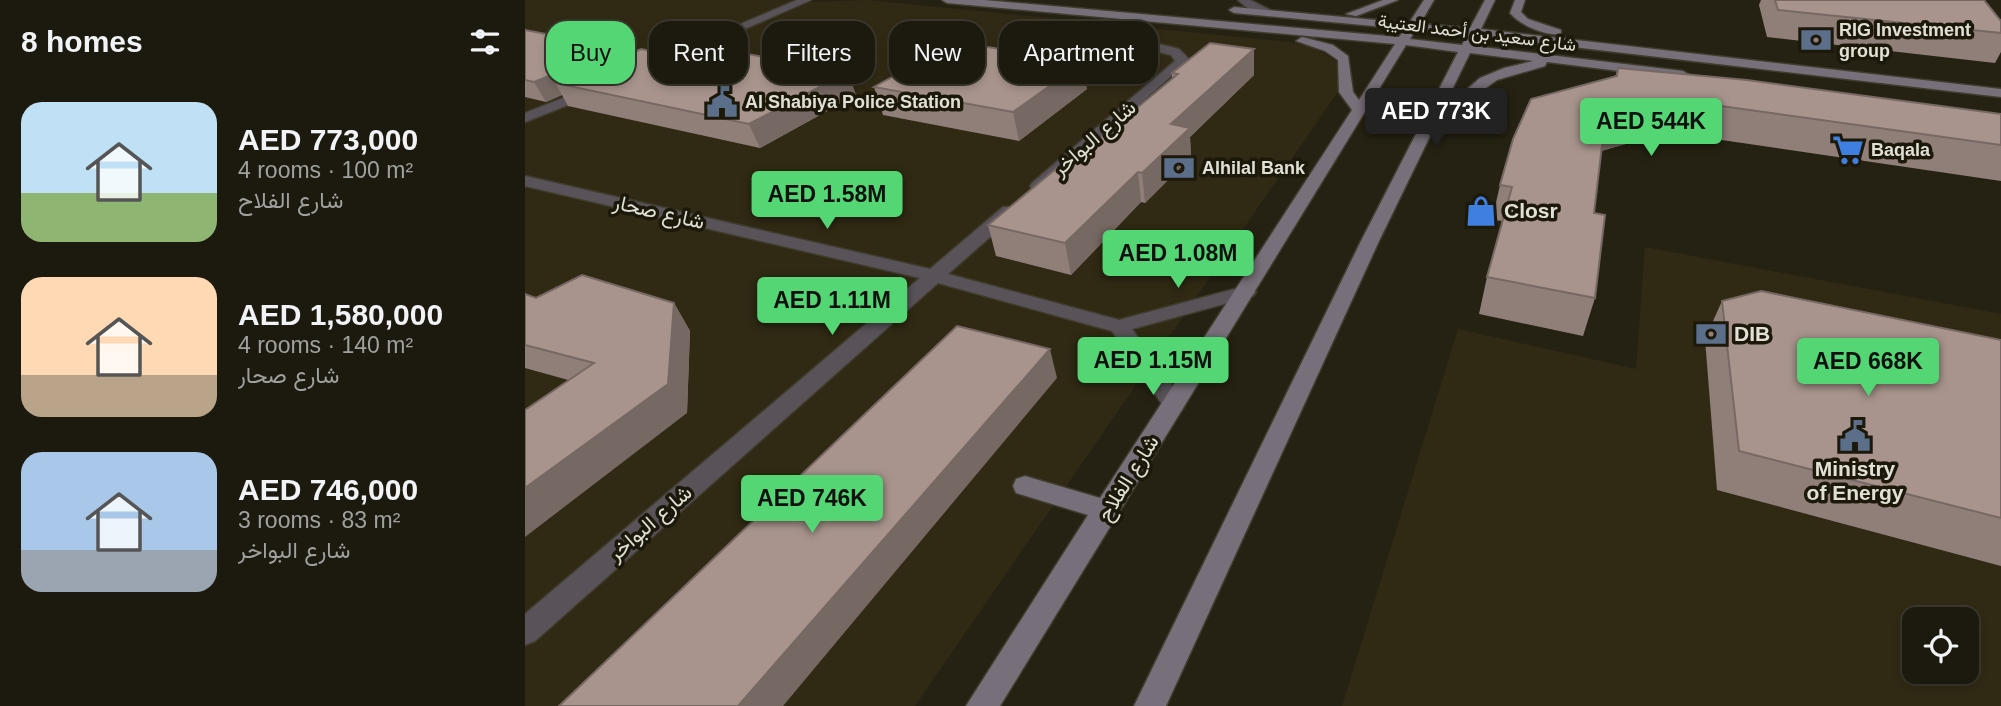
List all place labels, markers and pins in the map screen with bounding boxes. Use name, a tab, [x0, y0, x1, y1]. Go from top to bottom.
place label: RIG Investment group	[1839, 20, 1971, 61]
bank icon: RIG Investment group	[1799, 23, 1833, 57]
public building icon: Al Shabiya Police Station	[705, 85, 739, 119]
pin: AED 773K	[1364, 88, 1508, 148]
place label: Al Shabiya Police Station	[745, 92, 961, 112]
pin: AED 544K	[1579, 99, 1723, 158]
supermarket icon: Baqala	[1831, 133, 1865, 167]
place label: Baqala	[1871, 140, 1931, 160]
bank icon: Alhilal Bank	[1162, 151, 1196, 185]
place label: Alhilal Bank	[1202, 158, 1306, 178]
pin: AED 1.58M	[747, 172, 907, 231]
shop icon: Closr	[1464, 194, 1498, 228]
place label: Closr	[1504, 199, 1558, 222]
pin: AED 1.08M	[1098, 230, 1258, 290]
pin: AED 1.11M	[752, 278, 912, 337]
bank icon: DIB	[1694, 317, 1728, 351]
place label: DIB	[1734, 322, 1770, 345]
pin: AED 1.15M	[1073, 338, 1233, 397]
pin: AED 668K	[1796, 338, 1940, 398]
public building icon: Ministry of Energy	[1838, 419, 1872, 453]
place label: Ministry of Energy	[1807, 457, 1904, 504]
pin: AED 746K	[740, 476, 884, 535]

